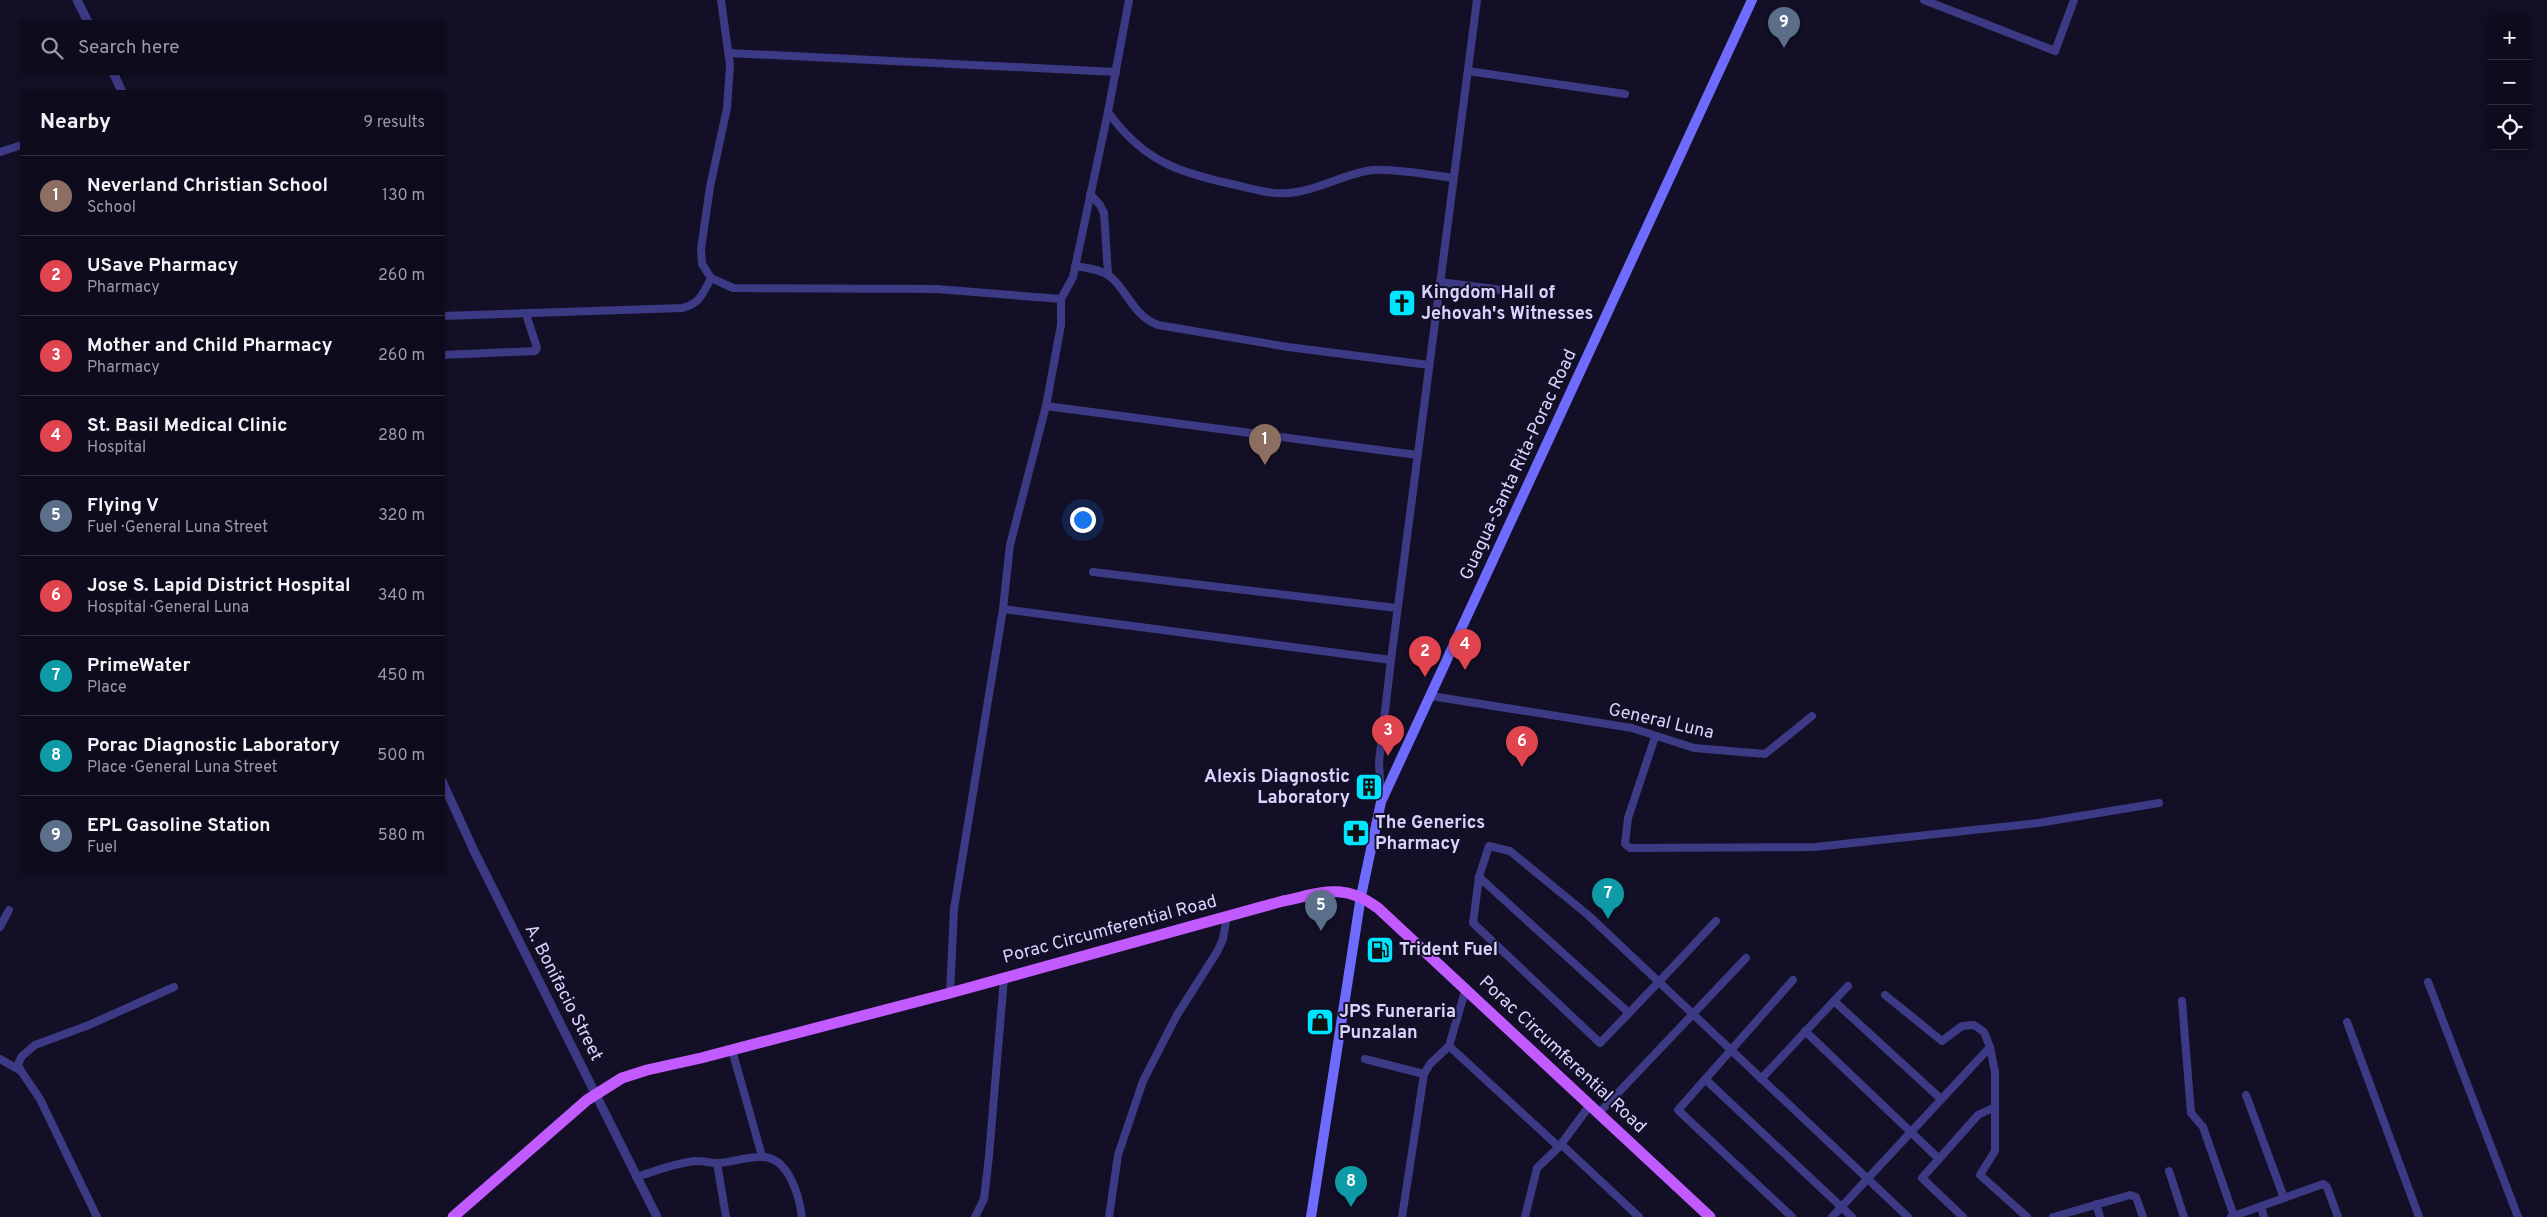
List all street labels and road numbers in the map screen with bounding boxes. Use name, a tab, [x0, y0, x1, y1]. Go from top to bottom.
street label: Guagua-Santa Rita-Porac Road	[1455, 346, 1583, 584]
street label: General Luna	[1606, 699, 1716, 745]
street label: Porac Circumferential Road	[1000, 890, 1220, 970]
street label: A. Bonifacio Street	[519, 921, 607, 1065]
street label: Porac Circumferential Road	[1473, 971, 1651, 1139]

